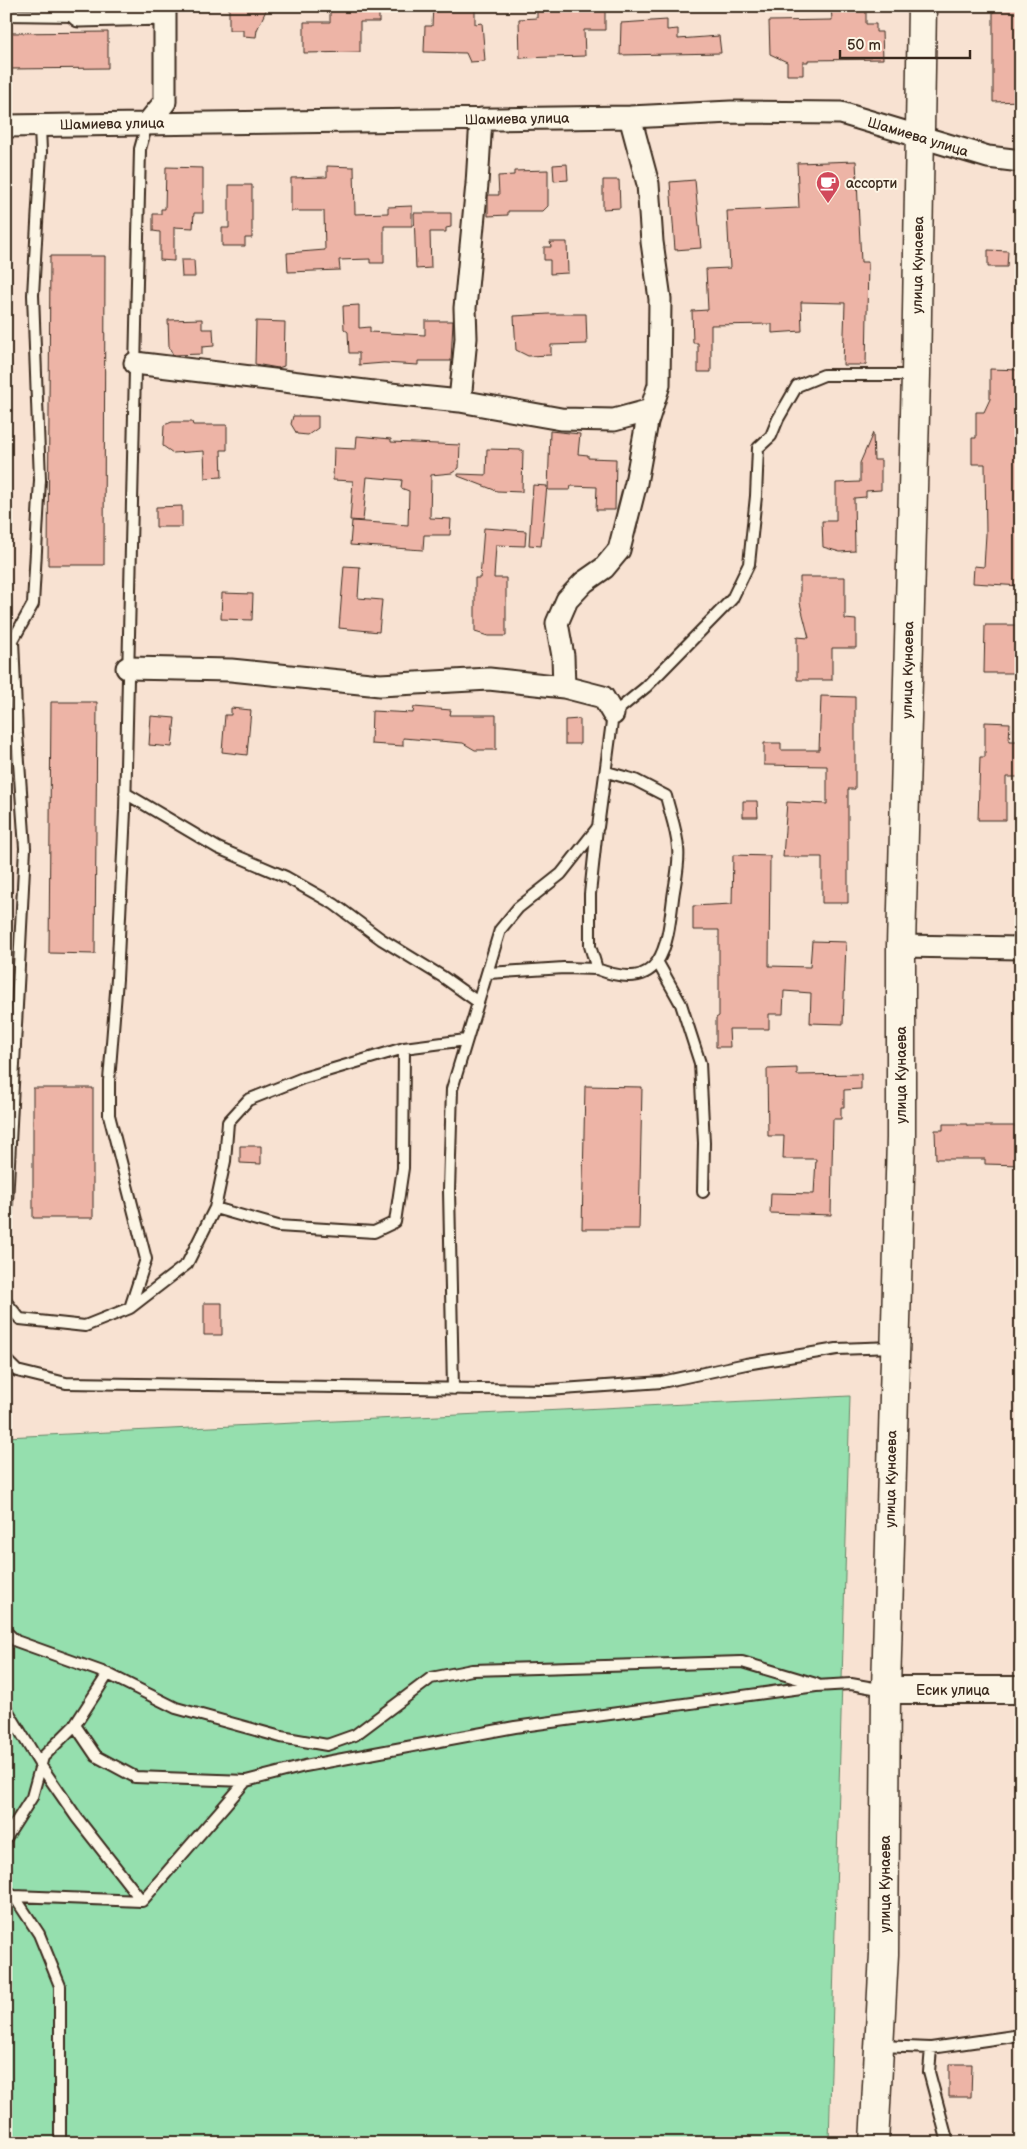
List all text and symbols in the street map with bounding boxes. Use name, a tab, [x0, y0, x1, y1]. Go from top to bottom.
scale bar	[840, 28, 970, 60]
text: 50 m	[847, 36, 881, 55]
street label: Шамиева улица	[464, 110, 570, 128]
street label: Шамиева улица	[865, 114, 971, 161]
street label: Шамиева улица	[59, 115, 165, 133]
cafe icon: ассорти	[815, 170, 841, 204]
place label: ассорти	[846, 175, 897, 192]
street label: улица Кунаева	[909, 215, 927, 314]
street label: улица Кунаева	[899, 620, 917, 719]
street label: улица Кунаева	[893, 1025, 910, 1124]
street label: улица Кунаева	[882, 1429, 900, 1528]
street label: Есик улица	[916, 1682, 991, 1699]
street label: улица Кунаева	[877, 1834, 894, 1933]

